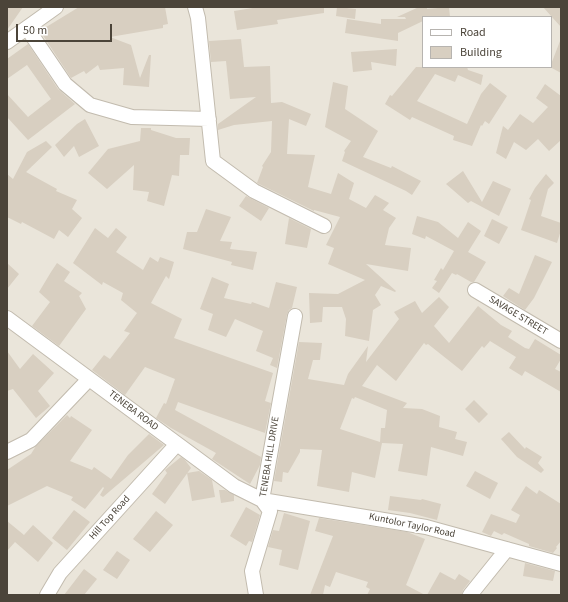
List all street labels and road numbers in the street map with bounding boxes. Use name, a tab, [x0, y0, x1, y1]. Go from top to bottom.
street label: SAVAGE STREET	[486, 294, 550, 338]
street label: TENEBA ROAD	[106, 388, 160, 434]
street label: TENEBA HILL DRIVE	[258, 416, 282, 498]
street label: Hill Top Road	[87, 493, 133, 543]
street label: Kuntolor Taylor Road	[368, 511, 456, 541]

